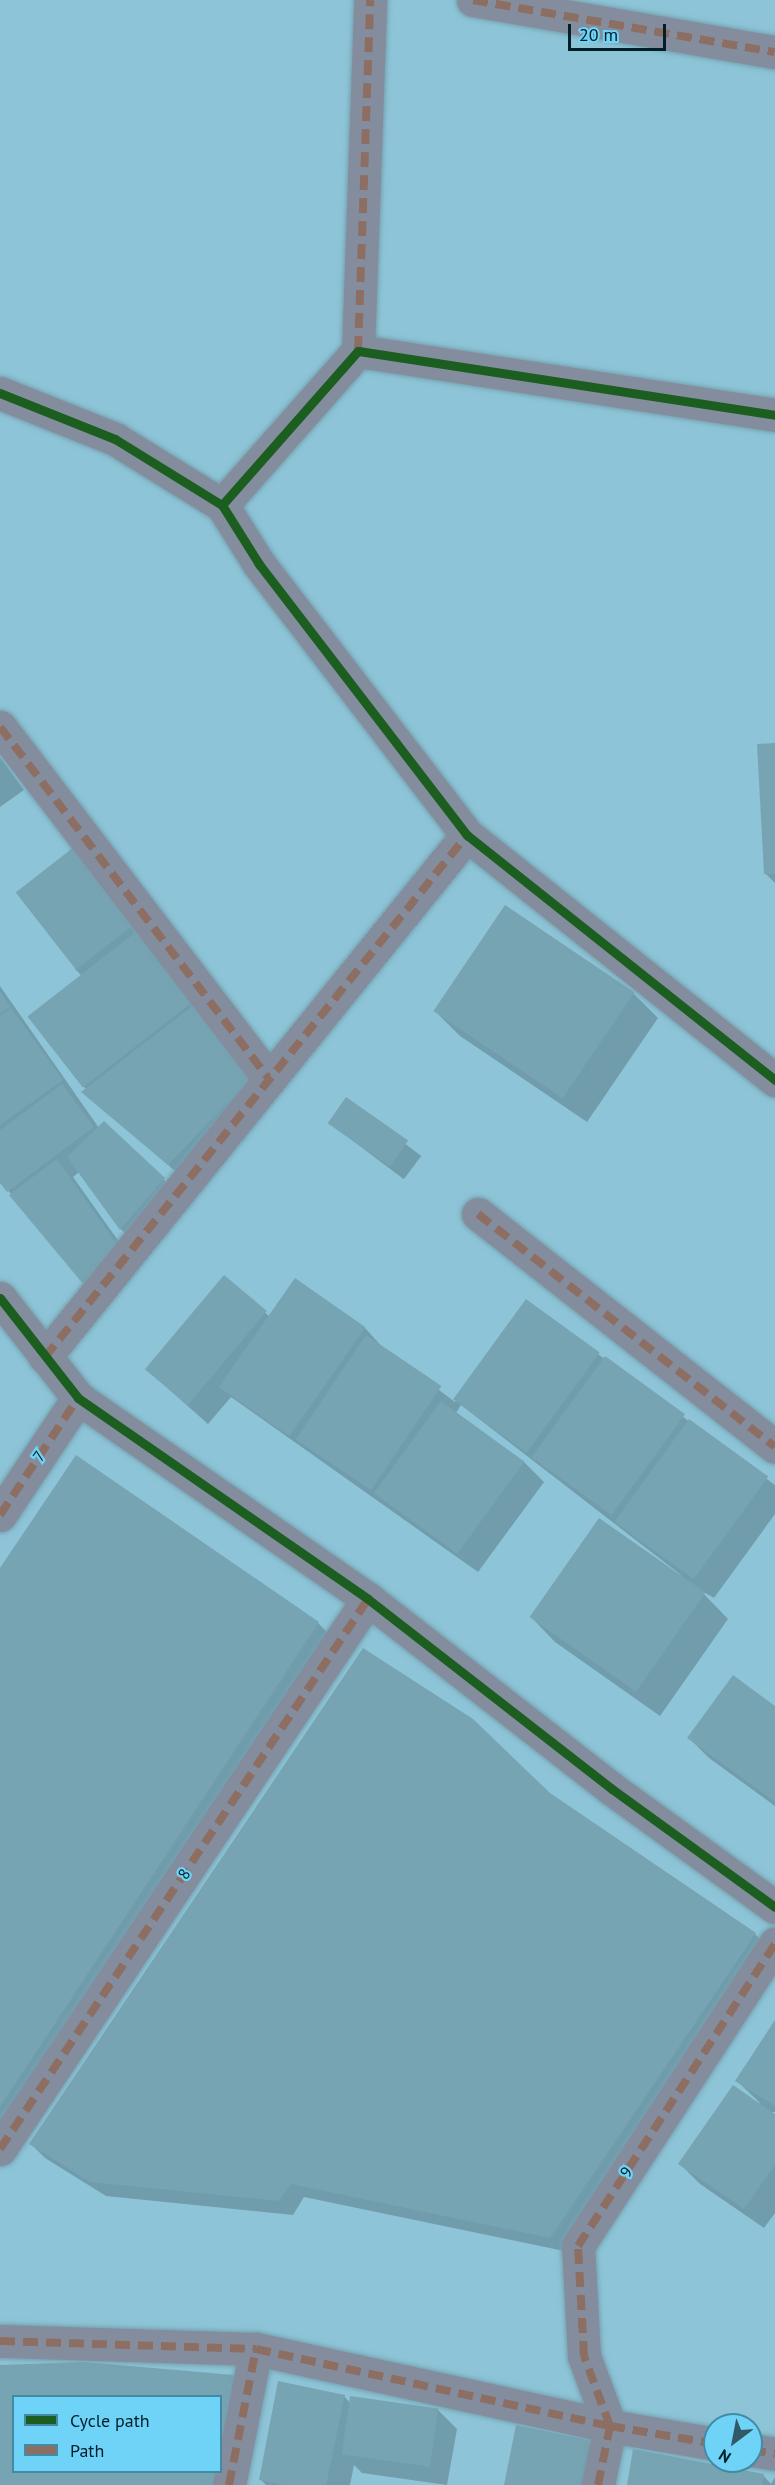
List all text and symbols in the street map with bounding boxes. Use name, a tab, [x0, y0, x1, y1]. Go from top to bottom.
scale bar	[571, 12, 668, 50]
text: 20 m	[579, 23, 618, 46]
street label: 7	[29, 1447, 49, 1465]
street label: 8	[174, 1865, 194, 1883]
street label: 9	[616, 2163, 636, 2181]
legend	[12, 2395, 222, 2473]
text: Cycle path	[70, 2409, 150, 2432]
north arrow	[703, 2413, 763, 2473]
text: Path	[70, 2439, 104, 2462]
text: N	[715, 2445, 734, 2468]

